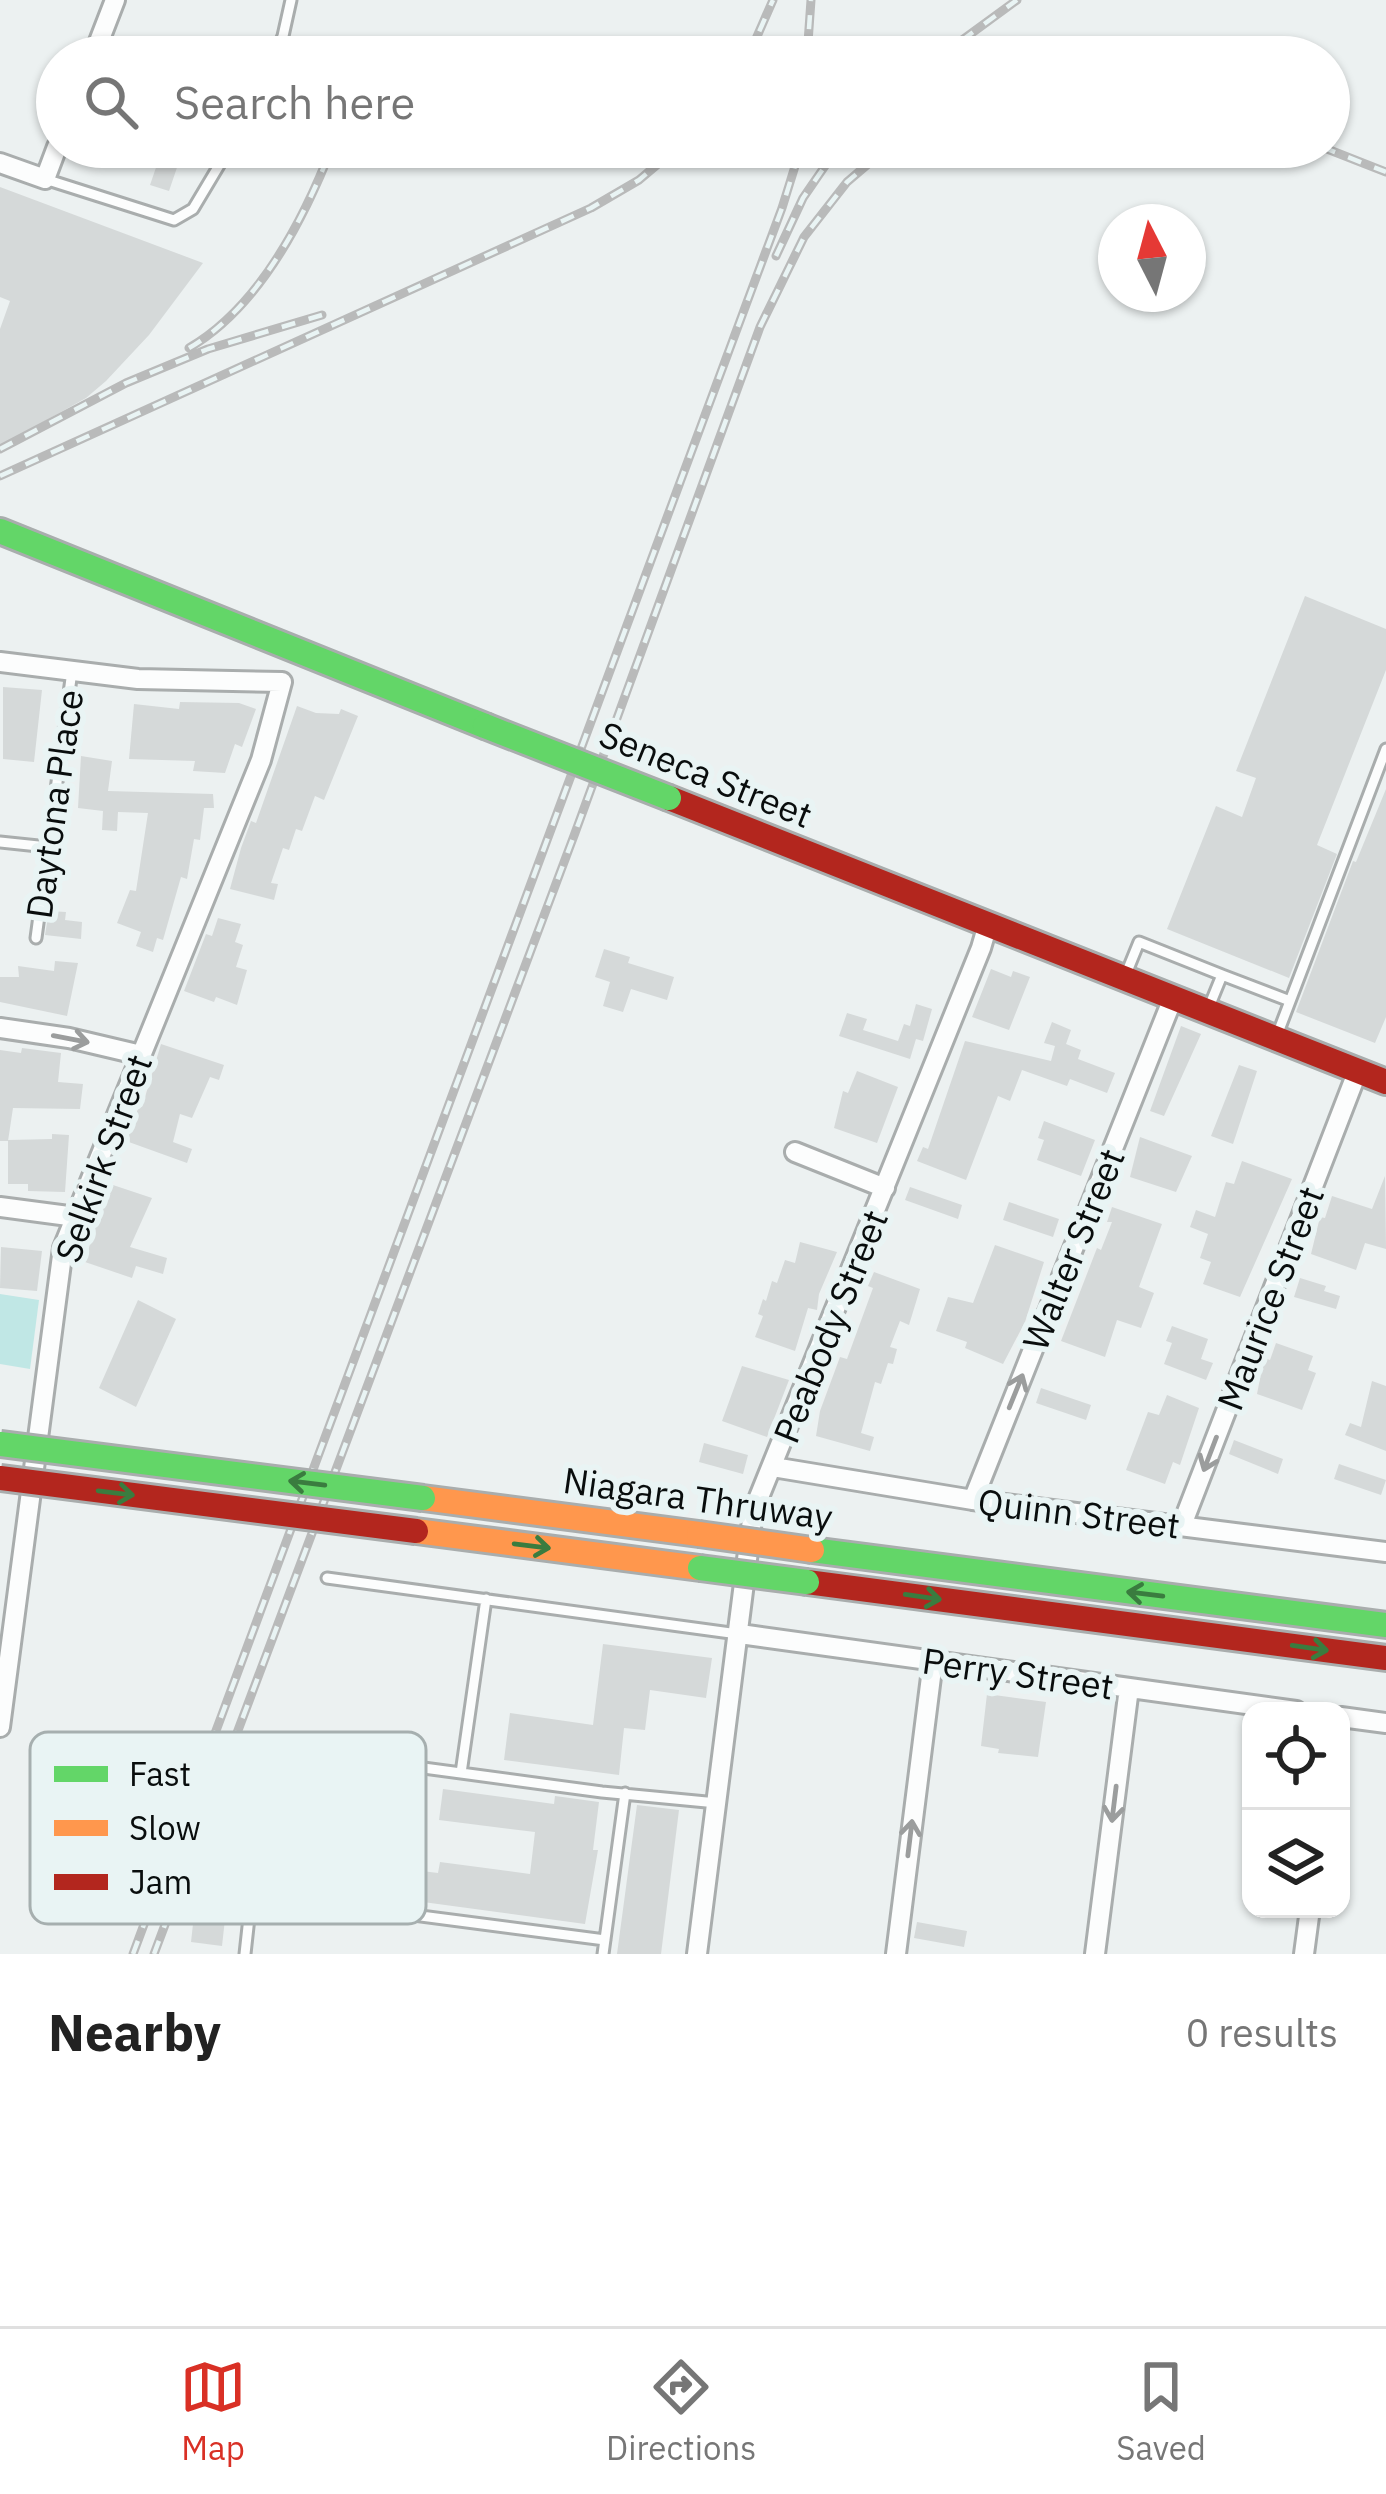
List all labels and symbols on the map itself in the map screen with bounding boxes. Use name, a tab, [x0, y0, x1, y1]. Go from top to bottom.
north arrow	[1098, 204, 1206, 312]
street label: Daytona Place	[15, 687, 93, 921]
street label: Seneca Street	[593, 710, 819, 838]
one-way arrow	[51, 1029, 90, 1051]
street label: Selkirk Street	[44, 1048, 162, 1268]
street label: Walter Street	[1011, 1141, 1135, 1357]
street label: Maurice Street	[1206, 1179, 1334, 1417]
street label: Peabody Street	[762, 1203, 898, 1449]
one-way arrow	[1007, 1374, 1028, 1411]
one-way arrow	[1197, 1434, 1219, 1471]
street label: Niagara Thruway	[560, 1456, 836, 1540]
one-way arrow	[288, 1472, 327, 1494]
street label: Quinn Street	[975, 1477, 1183, 1549]
one-way arrow	[96, 1483, 135, 1505]
one-way arrow	[511, 1536, 550, 1558]
one-way arrow	[1126, 1582, 1165, 1604]
one-way arrow	[903, 1586, 942, 1609]
street label: Perry Street	[919, 1636, 1117, 1710]
one-way arrow	[1290, 1637, 1329, 1660]
legend	[30, 1732, 426, 1924]
text: Fast	[129, 1752, 191, 1795]
one-way arrow	[1102, 1784, 1125, 1823]
text: Slow	[129, 1806, 201, 1849]
one-way arrow	[900, 1819, 922, 1858]
text: Jam	[129, 1860, 192, 1903]

